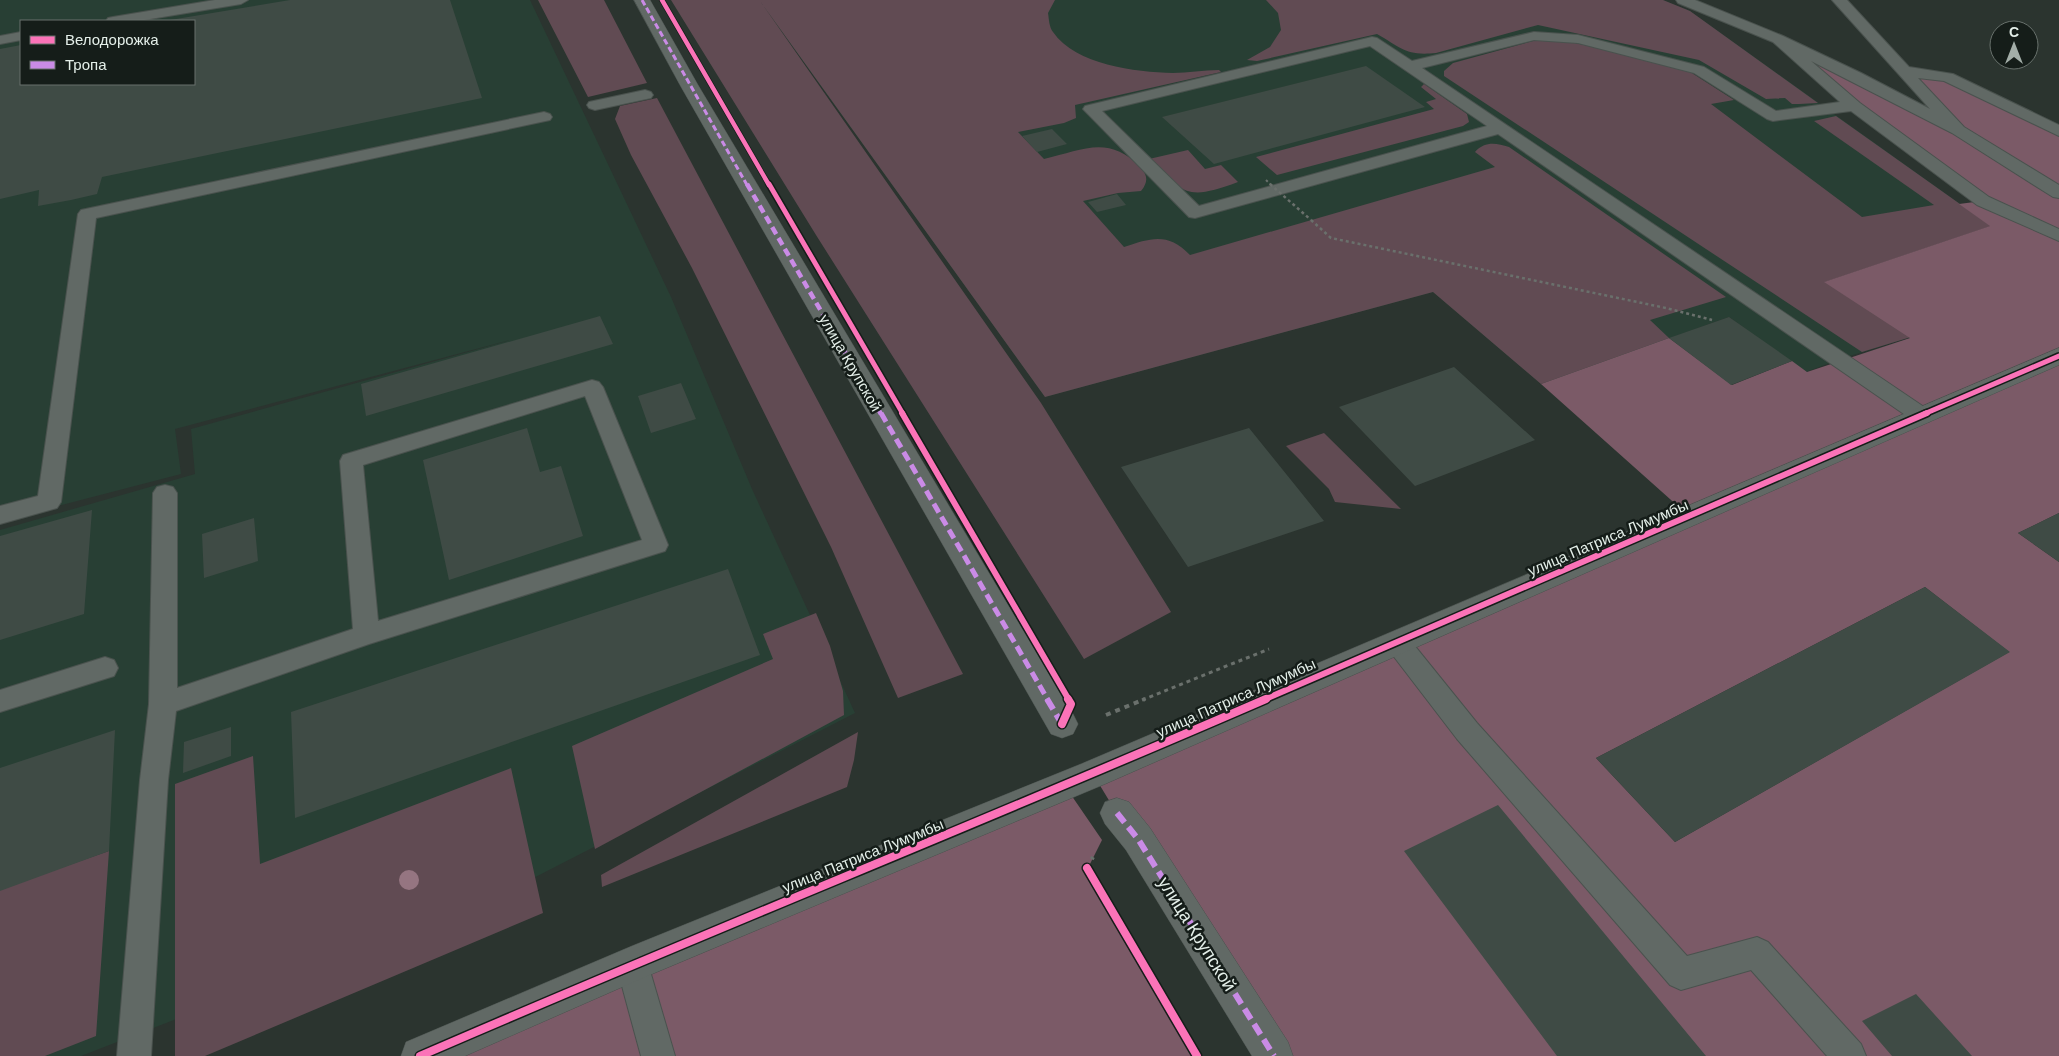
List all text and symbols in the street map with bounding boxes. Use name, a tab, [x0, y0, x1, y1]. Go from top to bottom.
legend	[20, 20, 195, 85]
north arrow	[1989, 20, 2039, 70]
text: С	[2009, 24, 2019, 40]
text: Велодорожка	[65, 31, 159, 48]
text: Тропа	[65, 56, 107, 73]
street label: улица Крупской	[816, 311, 885, 414]
street label: улица Патриса Лумумбы	[1525, 496, 1691, 579]
street label: улица Патриса Лумумбы	[1154, 655, 1318, 740]
street label: улица Патриса Лумумбы	[780, 815, 946, 896]
street label: улица Крупской	[1154, 873, 1240, 995]

